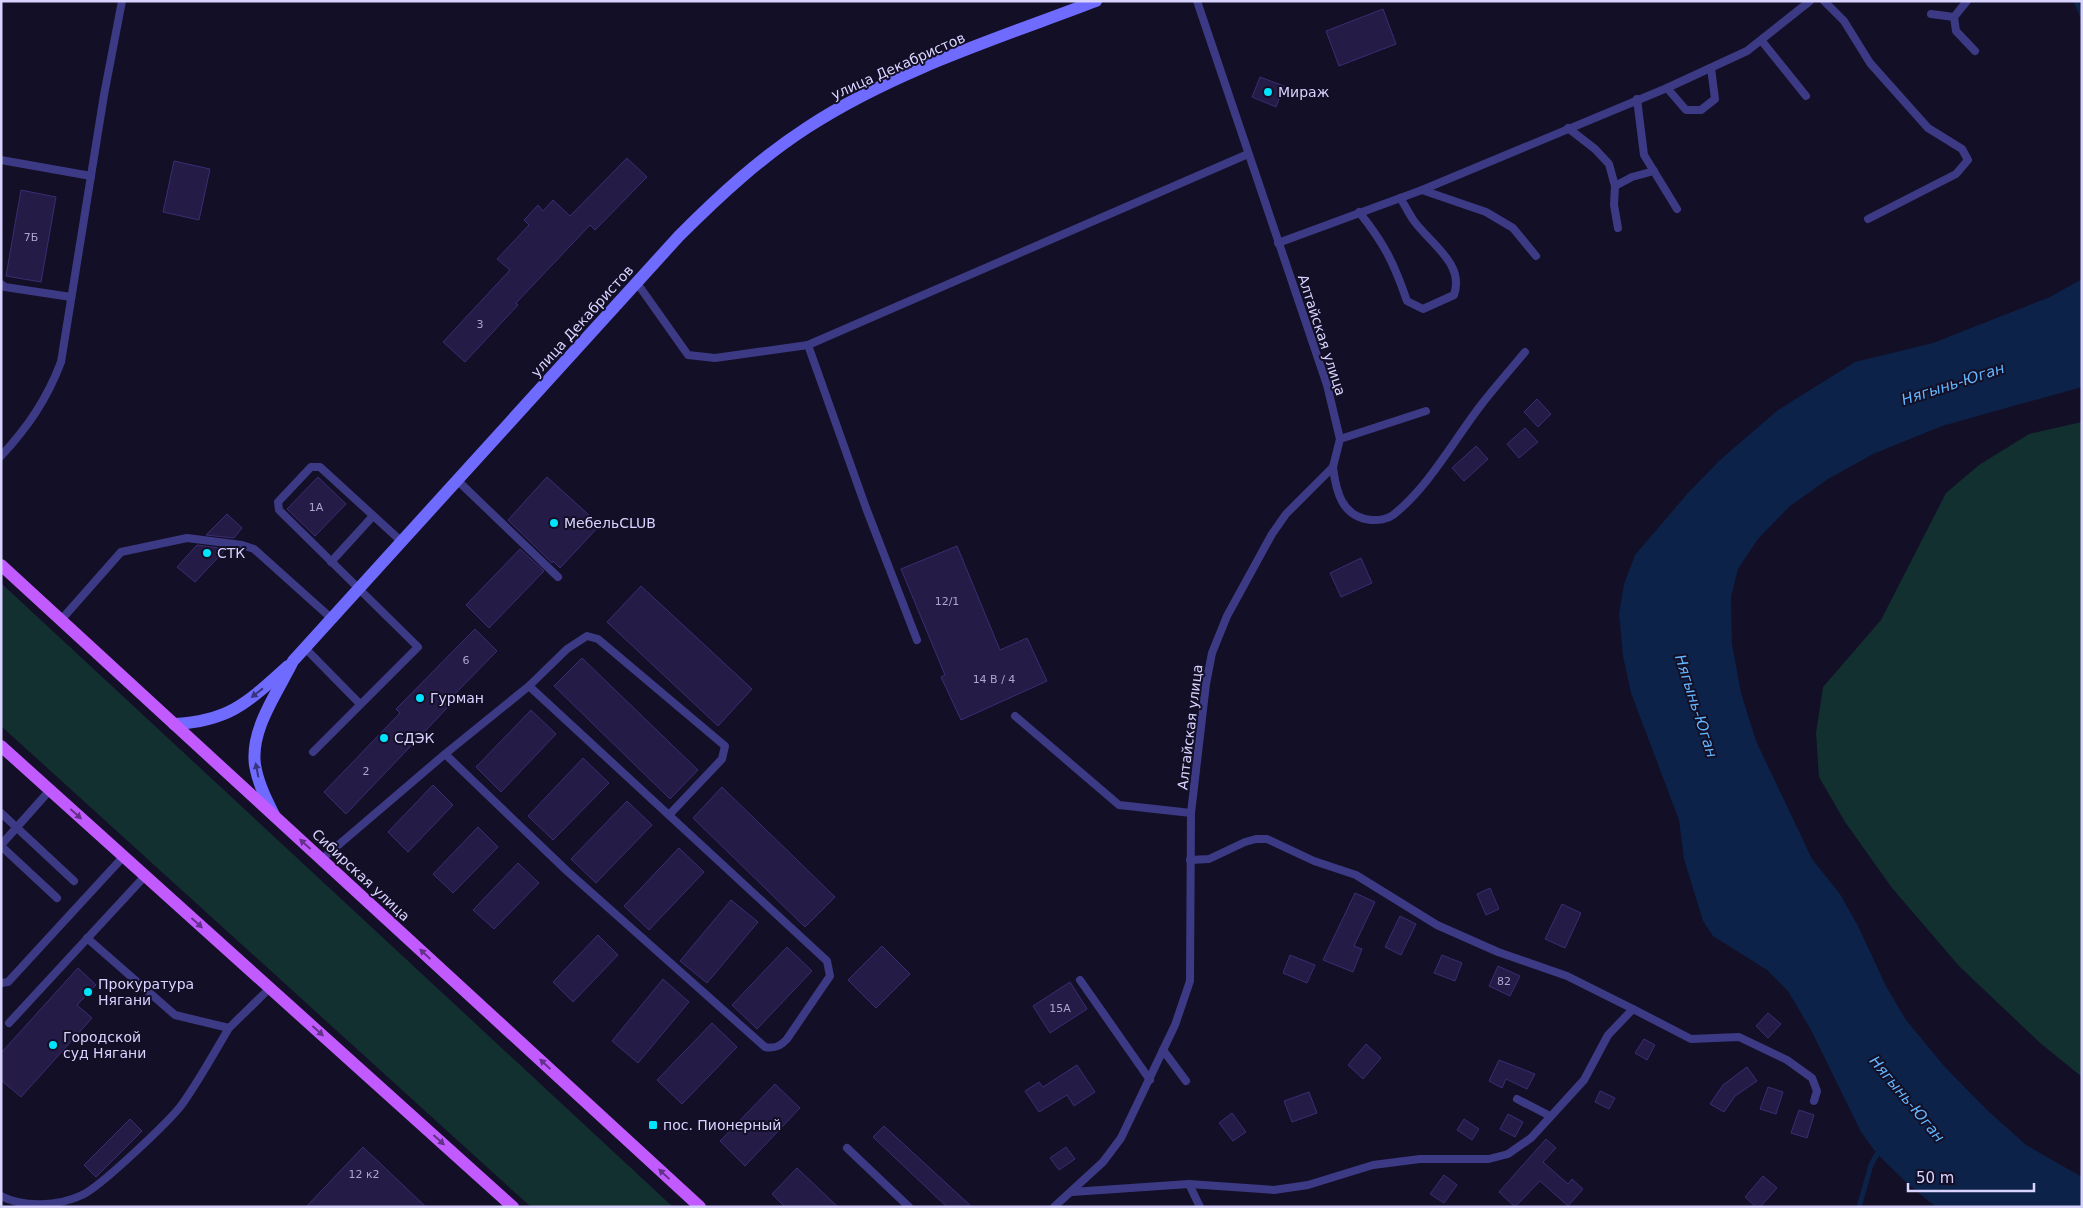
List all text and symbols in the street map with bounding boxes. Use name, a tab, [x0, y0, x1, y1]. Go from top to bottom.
street label: улица Декабристов	[829, 29, 967, 103]
place label: Мираж	[1278, 84, 1330, 100]
marker: Мираж	[1262, 86, 1274, 98]
house number: 7Б	[24, 231, 38, 244]
street label: улица Декабристов	[528, 262, 636, 380]
street label: Алтайская улица	[1295, 272, 1349, 398]
house number: 3	[477, 318, 484, 331]
water label: Нягынь-Юган	[1899, 359, 2007, 409]
house number: 1А	[309, 501, 324, 514]
place label: МебельCLUB	[564, 515, 656, 531]
marker: МебельCLUB	[548, 517, 560, 529]
place label: СТК	[217, 545, 245, 561]
marker: СТК	[201, 547, 213, 559]
house number: 12/1	[935, 595, 959, 608]
water label: Нягынь-Юган	[1671, 652, 1721, 760]
house number: 6	[463, 654, 470, 667]
street label: Алтайская улица	[1174, 663, 1206, 791]
house number: 14 В / 4	[973, 673, 1015, 686]
one-way arrow	[251, 688, 264, 699]
place label: Гурман	[430, 690, 484, 706]
marker: Гурман	[414, 692, 426, 704]
place label: СДЭК	[394, 730, 434, 746]
marker: СДЭК	[378, 732, 390, 744]
one-way arrow	[253, 763, 261, 778]
house number: 2	[363, 765, 370, 778]
one-way arrow	[70, 808, 82, 820]
street label: Сибирская улица	[309, 826, 413, 924]
one-way arrow	[300, 838, 312, 850]
one-way arrow	[190, 917, 202, 929]
one-way arrow	[419, 948, 431, 960]
house number: 82	[1497, 975, 1511, 988]
place label: Прокуратура Нягани	[98, 976, 194, 1008]
marker: Прокуратура Нягани	[82, 986, 94, 998]
house number: 15А	[1049, 1002, 1071, 1015]
one-way arrow	[311, 1025, 323, 1037]
place label: Городской суд Нягани	[63, 1029, 146, 1061]
marker: Городской суд Нягани	[47, 1039, 59, 1051]
water label: Нягынь-Юган	[1866, 1052, 1948, 1146]
one-way arrow	[539, 1058, 551, 1070]
place label: пос. Пионерный	[663, 1117, 781, 1133]
marker: пос. Пионерный	[647, 1119, 659, 1131]
one-way arrow	[432, 1134, 444, 1146]
scale bar	[1908, 1160, 2034, 1192]
house number: 12 к2	[348, 1168, 380, 1181]
one-way arrow	[659, 1168, 671, 1180]
text: 50 m	[1916, 1169, 1954, 1187]

